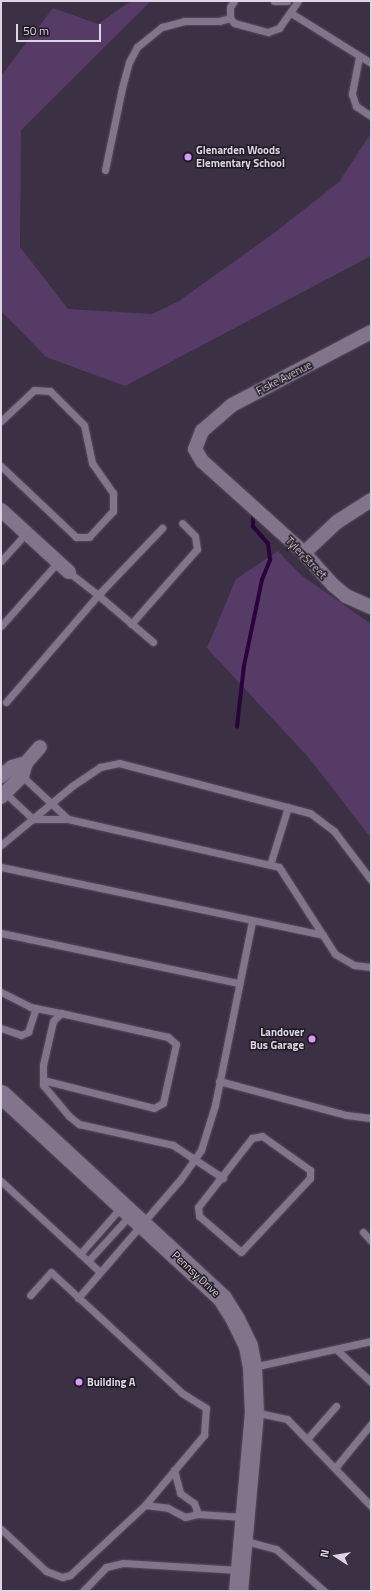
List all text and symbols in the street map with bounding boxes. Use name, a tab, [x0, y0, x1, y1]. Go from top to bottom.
scale bar	[18, 16, 103, 42]
text: 50 m	[23, 21, 49, 40]
place label: Glenarden Woods Elementary School	[196, 144, 285, 170]
marker: Glenarden Woods Elementary School	[183, 152, 193, 162]
street label: Fiske Avenue	[254, 358, 314, 398]
street label: Tyler Street	[283, 534, 329, 582]
place label: Landover Bus Garage	[250, 1026, 304, 1052]
marker: Landover Bus Garage	[307, 1034, 317, 1044]
street label: Pennsy Drive	[169, 1248, 223, 1300]
place label: Building A	[87, 1375, 135, 1389]
marker: Building A	[74, 1377, 84, 1387]
north arrow	[316, 1536, 356, 1576]
text: N	[316, 1548, 333, 1559]

